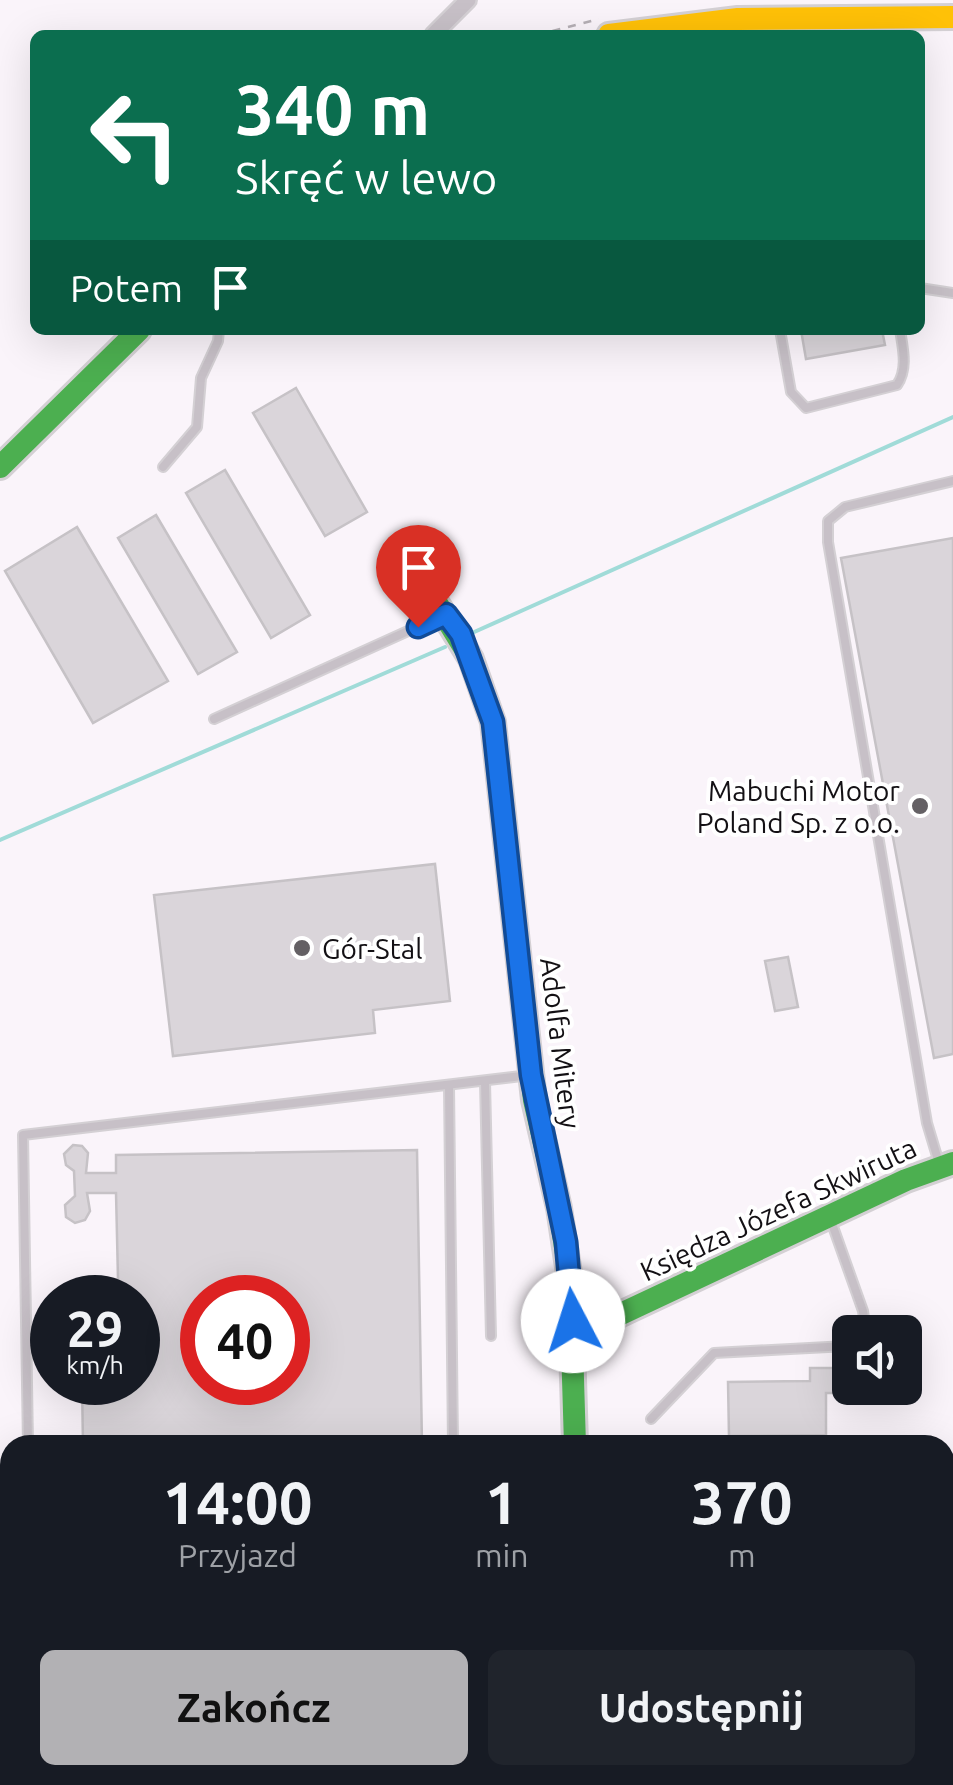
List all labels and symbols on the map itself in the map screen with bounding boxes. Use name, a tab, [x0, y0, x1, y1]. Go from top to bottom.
pin	[376, 525, 461, 628]
place label: Mabuchi Motor Poland Sp. z o.o.	[697, 775, 900, 838]
marker: Mabuchi Motor Poland Sp. z o.o.	[909, 795, 931, 817]
place label: Gór-Stal	[322, 933, 422, 964]
marker: Gór-Stal	[291, 937, 313, 959]
street label: Adolfa Mitery	[535, 956, 587, 1130]
street label: Księdza Józefa Skwiruta	[635, 1131, 921, 1287]
position arrow	[521, 1269, 625, 1373]
speed limit sign: 40	[180, 1275, 310, 1405]

